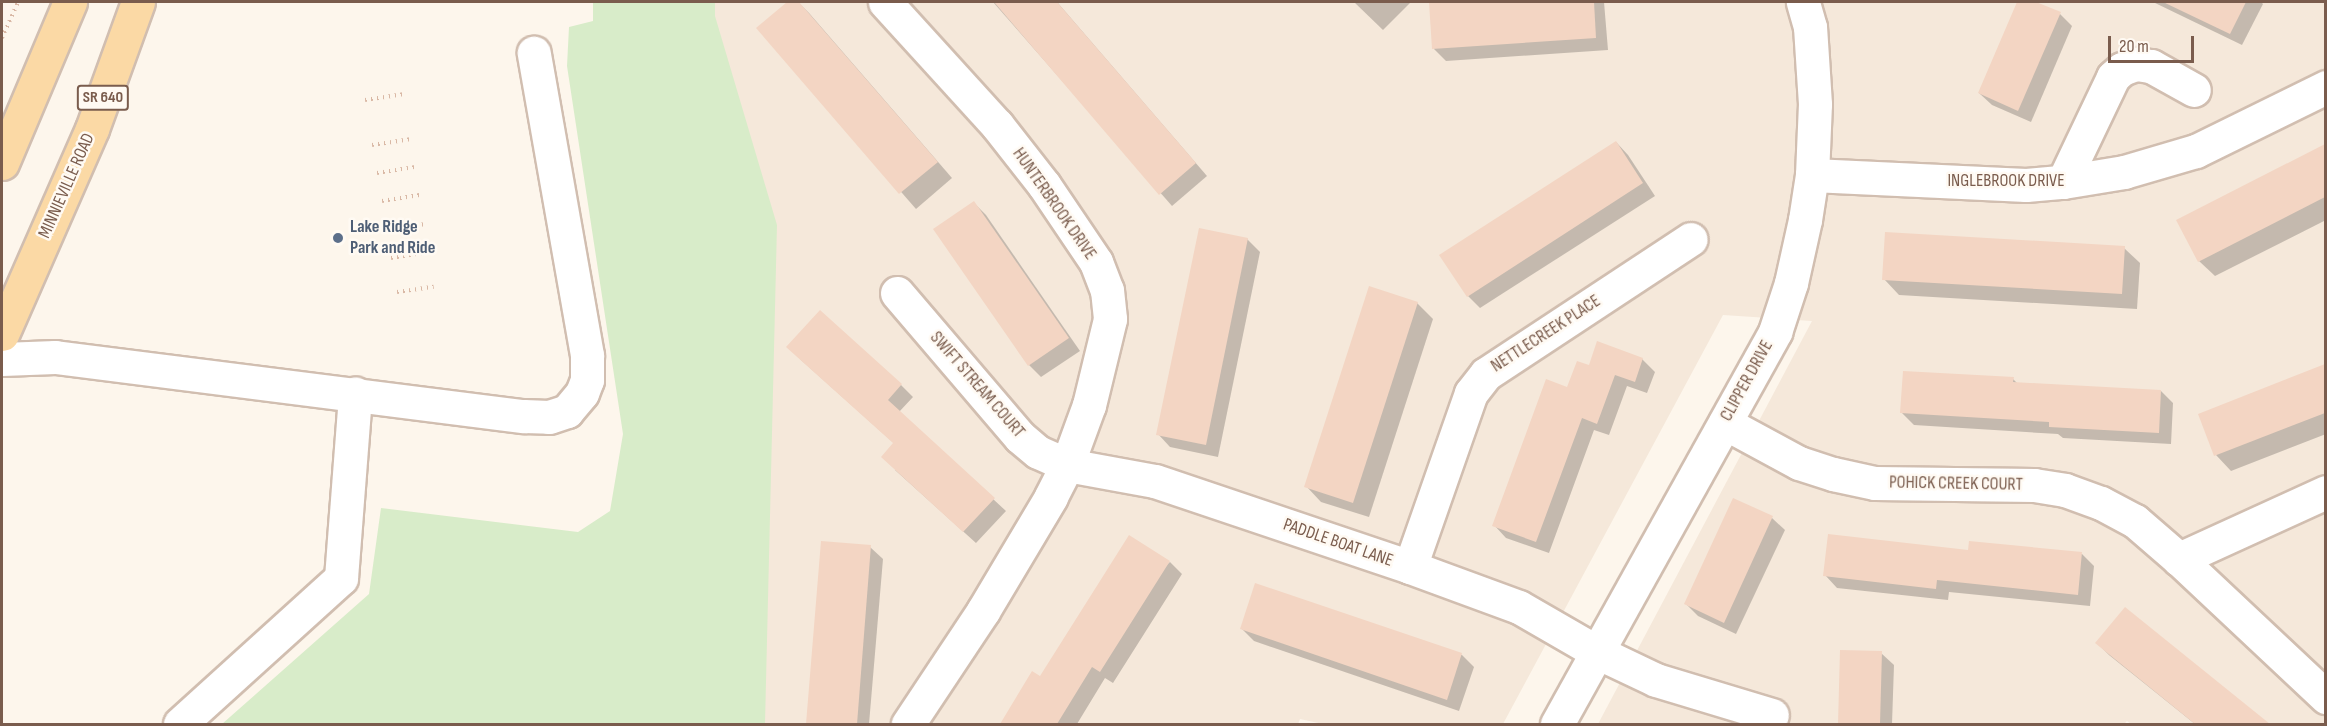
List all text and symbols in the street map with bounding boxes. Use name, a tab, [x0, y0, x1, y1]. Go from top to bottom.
scale bar	[2111, 24, 2196, 62]
text: 20 m	[2119, 36, 2149, 57]
road number: SR 640	[76, 85, 130, 111]
street label: MINNIEVILLE ROAD	[34, 130, 100, 242]
street label: HUNTERBROOK DRIVE	[1007, 144, 1101, 264]
street label: INGLEBROOK DRIVE	[1947, 170, 2065, 192]
place label: Lake Ridge Park and Ride	[350, 217, 435, 260]
marker: Lake Ridge Park and Ride	[331, 231, 345, 245]
street label: NETTLECREEK PLACE	[1487, 291, 1605, 377]
street label: SWIFT STREAM COURT	[925, 327, 1029, 443]
street label: CLIPPER DRIVE	[1716, 337, 1778, 425]
street label: POHICK CREEK COURT	[1889, 472, 2023, 496]
street label: PADDLE BOAT LANE	[1280, 514, 1396, 572]

